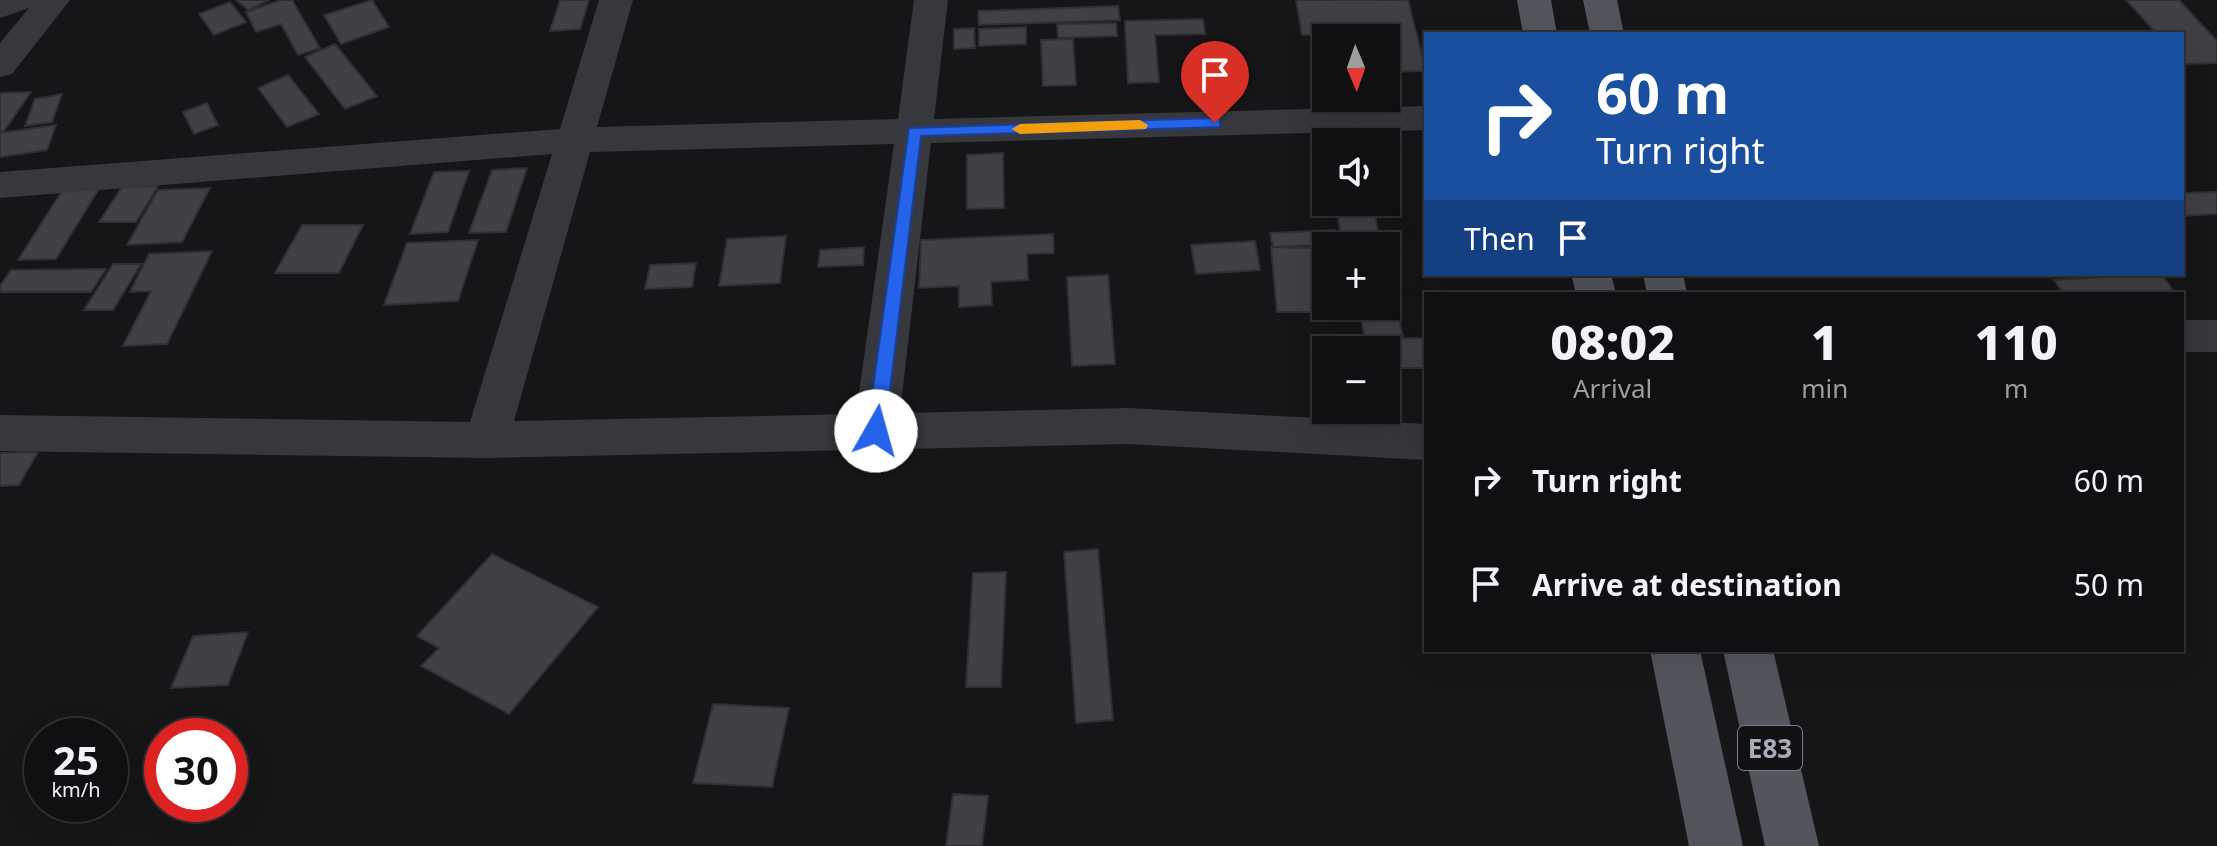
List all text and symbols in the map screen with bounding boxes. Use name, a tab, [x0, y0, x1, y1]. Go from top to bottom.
north arrow	[1312, 24, 1400, 112]
map controls	[1312, 24, 1400, 424]
pin	[1181, 41, 1249, 123]
icon: arrive	[1193, 53, 1237, 97]
text: 60 m	[1596, 54, 1729, 130]
icon: right	[1464, 64, 1568, 168]
text: Turn right	[1596, 126, 1764, 175]
button: sound	[1312, 128, 1400, 216]
icon: arrive	[1551, 216, 1595, 260]
text: Then	[1464, 218, 1535, 259]
button: +	[1312, 232, 1400, 320]
text: 08:02	[1550, 309, 1675, 374]
text: 1	[1811, 309, 1839, 374]
text: 110	[1975, 309, 2058, 374]
button: −	[1312, 336, 1400, 424]
text: Arrival	[1573, 370, 1652, 406]
text: min	[1801, 370, 1848, 406]
text: m	[2004, 370, 2028, 406]
position arrow	[834, 389, 918, 473]
icon: right	[1464, 458, 1508, 502]
text: Turn right	[1532, 460, 1682, 501]
text: 60 m	[2074, 460, 2144, 501]
icon: arrive	[1464, 562, 1508, 606]
text: Arrive at destination	[1532, 564, 1842, 605]
text: 50 m	[2074, 564, 2144, 605]
speed limit sign: 30	[144, 718, 248, 822]
road number: E83	[1738, 726, 1802, 770]
text: 25	[53, 732, 99, 787]
text: km/h	[51, 776, 101, 803]

